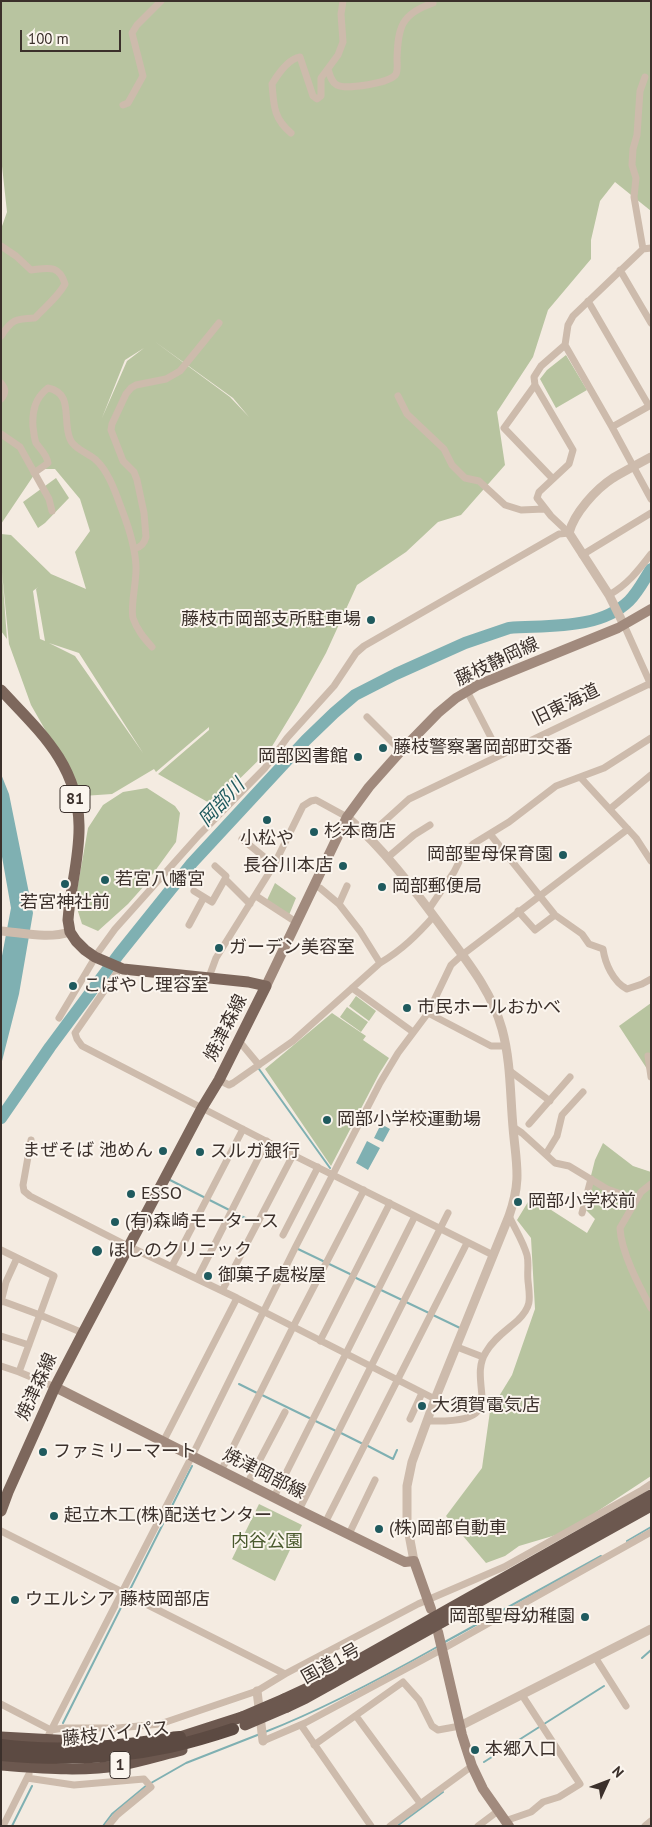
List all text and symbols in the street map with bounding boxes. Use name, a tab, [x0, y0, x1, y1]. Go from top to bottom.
scale bar	[22, 20, 124, 52]
text: 100 m	[28, 29, 69, 48]
place label: 藤枝市岡部支所駐車場	[181, 609, 361, 631]
marker: 藤枝市岡部支所駐車場	[365, 614, 377, 626]
street label: 藤枝静岡線	[452, 633, 542, 691]
street label: 旧東海道	[529, 680, 603, 730]
place label: 藤枝警察署岡部町交番	[393, 737, 573, 759]
marker: 藤枝警察署岡部町交番	[377, 742, 389, 754]
place label: 岡部図書館	[258, 746, 348, 768]
marker: 岡部図書館	[352, 751, 364, 763]
water label: 岡部川	[194, 774, 250, 832]
road number: 81	[60, 786, 90, 812]
marker: 小松や	[261, 814, 273, 826]
place label: 杉本商店	[324, 821, 396, 843]
marker: 杉本商店	[308, 826, 320, 838]
place label: 小松や	[240, 828, 294, 850]
place label: 岡部聖母保育園	[427, 844, 553, 866]
marker: 岡部聖母保育園	[557, 849, 569, 861]
place label: 長谷川本店	[243, 855, 333, 877]
marker: 長谷川本店	[337, 860, 349, 872]
place label: 若宮八幡宮	[115, 869, 205, 891]
marker: 若宮八幡宮	[99, 874, 111, 886]
place label: 岡部郵便局	[392, 876, 482, 898]
marker: 若宮神社前	[59, 878, 71, 890]
marker: 岡部郵便局	[376, 881, 388, 893]
place label: 若宮神社前	[20, 892, 110, 914]
place label: ガーデン美容室	[229, 937, 355, 959]
marker: ガーデン美容室	[213, 942, 225, 954]
place label: こばやし理容室	[83, 975, 209, 997]
marker: こばやし理容室	[67, 980, 79, 992]
street label: 焼津森線	[200, 991, 252, 1065]
place label: 市民ホールおかべ	[417, 997, 561, 1019]
marker: 市民ホールおかべ	[401, 1002, 413, 1014]
place label: 岡部小学校運動場	[337, 1109, 481, 1131]
marker: 岡部小学校運動場	[321, 1114, 333, 1126]
place label: まぜそば 池めん	[22, 1140, 153, 1162]
place label: スルガ銀行	[210, 1141, 300, 1163]
marker: まぜそば 池めん	[157, 1145, 169, 1157]
marker: スルガ銀行	[194, 1146, 206, 1158]
place label: ESSO	[141, 1183, 182, 1205]
marker: ESSO	[125, 1188, 137, 1200]
place label: 岡部小学校前	[528, 1191, 636, 1213]
marker: 岡部小学校前	[512, 1196, 524, 1208]
place label: (有)森崎モータース	[125, 1211, 279, 1233]
marker: (有)森崎モータース	[109, 1216, 121, 1228]
place label: ほしのクリニック	[108, 1240, 252, 1262]
marker: ほしのクリニック	[90, 1244, 104, 1258]
place label: 御菓子處桜屋	[218, 1265, 326, 1287]
marker: 御菓子處桜屋	[202, 1270, 214, 1282]
street label: 焼津森線	[12, 1350, 62, 1424]
place label: 大須賀電気店	[432, 1395, 540, 1417]
marker: 大須賀電気店	[416, 1400, 428, 1412]
place label: ファミリーマート	[53, 1441, 197, 1463]
street label: 焼津岡部線	[219, 1444, 309, 1504]
marker: ファミリーマート	[37, 1446, 49, 1458]
place label: 起立木工(株)配送センター	[64, 1505, 272, 1527]
marker: 起立木工(株)配送センター	[48, 1510, 60, 1522]
place label: (株)岡部自動車	[389, 1518, 507, 1540]
marker: (株)岡部自動車	[373, 1523, 385, 1535]
park label: 内谷公園	[231, 1531, 303, 1553]
place label: ウエルシア 藤枝岡部店	[25, 1589, 210, 1611]
marker: ウエルシア 藤枝岡部店	[9, 1594, 21, 1606]
place label: 岡部聖母幼稚園	[449, 1606, 575, 1628]
marker: 岡部聖母幼稚園	[579, 1611, 591, 1623]
street label: 国道1号	[298, 1639, 364, 1689]
street label: 藤枝バイパス	[61, 1718, 171, 1750]
place label: 本郷入口	[485, 1739, 557, 1761]
marker: 本郷入口	[469, 1744, 481, 1756]
road number: 1	[110, 1752, 130, 1778]
north arrow	[582, 1757, 632, 1807]
text: N	[608, 1762, 628, 1781]

